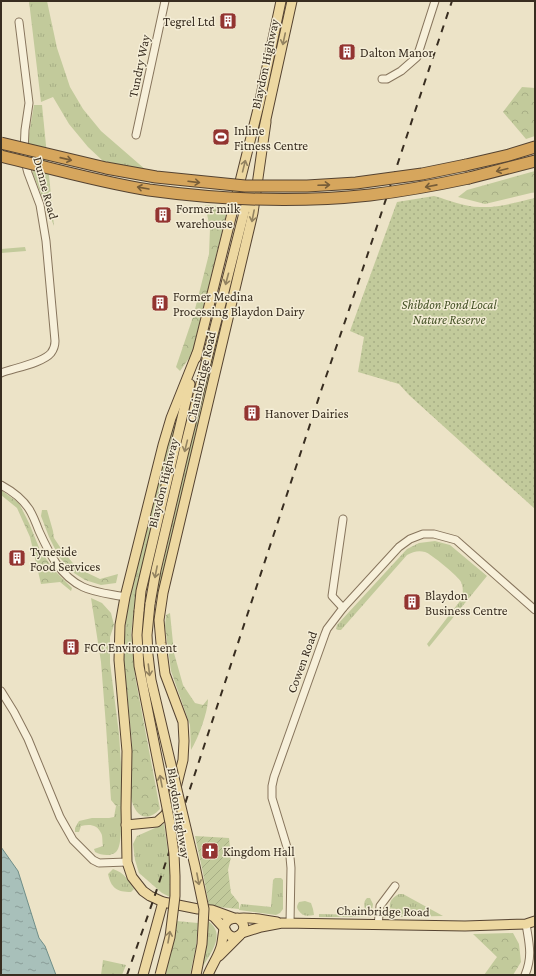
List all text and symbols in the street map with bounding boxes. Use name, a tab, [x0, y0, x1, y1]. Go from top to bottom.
building icon: Tegrel Ltd	[218, 11, 238, 31]
place label: Tegrel Ltd	[163, 14, 215, 29]
street label: Blaydon Highway	[248, 17, 282, 110]
street label: Tundry Way	[125, 32, 153, 99]
one-way arrow	[279, 32, 287, 45]
building icon: Dalton Manor	[337, 42, 357, 62]
place label: Dalton Manor	[360, 45, 433, 60]
place label: Inline Fitness Centre	[234, 123, 308, 153]
sports icon: Inline Fitness Centre	[211, 127, 231, 147]
street label: Dunne Road	[30, 155, 62, 221]
one-way arrow	[59, 156, 72, 163]
one-way arrow	[241, 160, 249, 173]
one-way arrow	[496, 167, 509, 174]
one-way arrow	[187, 178, 200, 185]
one-way arrow	[317, 181, 330, 189]
one-way arrow	[425, 182, 438, 190]
one-way arrow	[137, 184, 150, 192]
place label: Former milk warehouse	[176, 201, 241, 231]
building icon: Former milk warehouse	[153, 205, 173, 225]
one-way arrow	[248, 209, 256, 222]
one-way arrow	[223, 272, 230, 285]
place label: Former Medina Processing Blaydon Dairy	[173, 289, 305, 319]
building icon: Former Medina Processing Blaydon Dairy	[150, 293, 170, 313]
park label: Shibdon Pond Local Nature Reserve	[401, 297, 497, 327]
street label: Chainbridge Road	[183, 330, 219, 424]
building icon: Hanover Dairies	[242, 403, 262, 423]
place label: Hanover Dairies	[265, 406, 349, 421]
street label: Blaydon Highway	[145, 436, 182, 529]
one-way arrow	[181, 439, 189, 452]
place label: Tyneside Food Services	[30, 544, 100, 574]
building icon: Tyneside Food Services	[7, 548, 27, 568]
one-way arrow	[151, 565, 159, 578]
place label: Blaydon Business Centre	[425, 588, 508, 618]
building icon: Blaydon Business Centre	[402, 592, 422, 612]
street label: Cowen Road	[284, 629, 320, 695]
building icon: FCC Environment	[61, 637, 81, 657]
place label: FCC Environment	[84, 640, 177, 655]
one-way arrow	[146, 663, 153, 676]
street label: Blaydon Highway	[164, 767, 194, 860]
one-way arrow	[157, 775, 165, 788]
church icon: Kingdom Hall	[200, 841, 220, 861]
place label: Kingdom Hall	[223, 844, 295, 859]
one-way arrow	[194, 872, 202, 885]
street label: Chainbridge Road	[336, 903, 430, 919]
one-way arrow	[165, 931, 173, 944]

